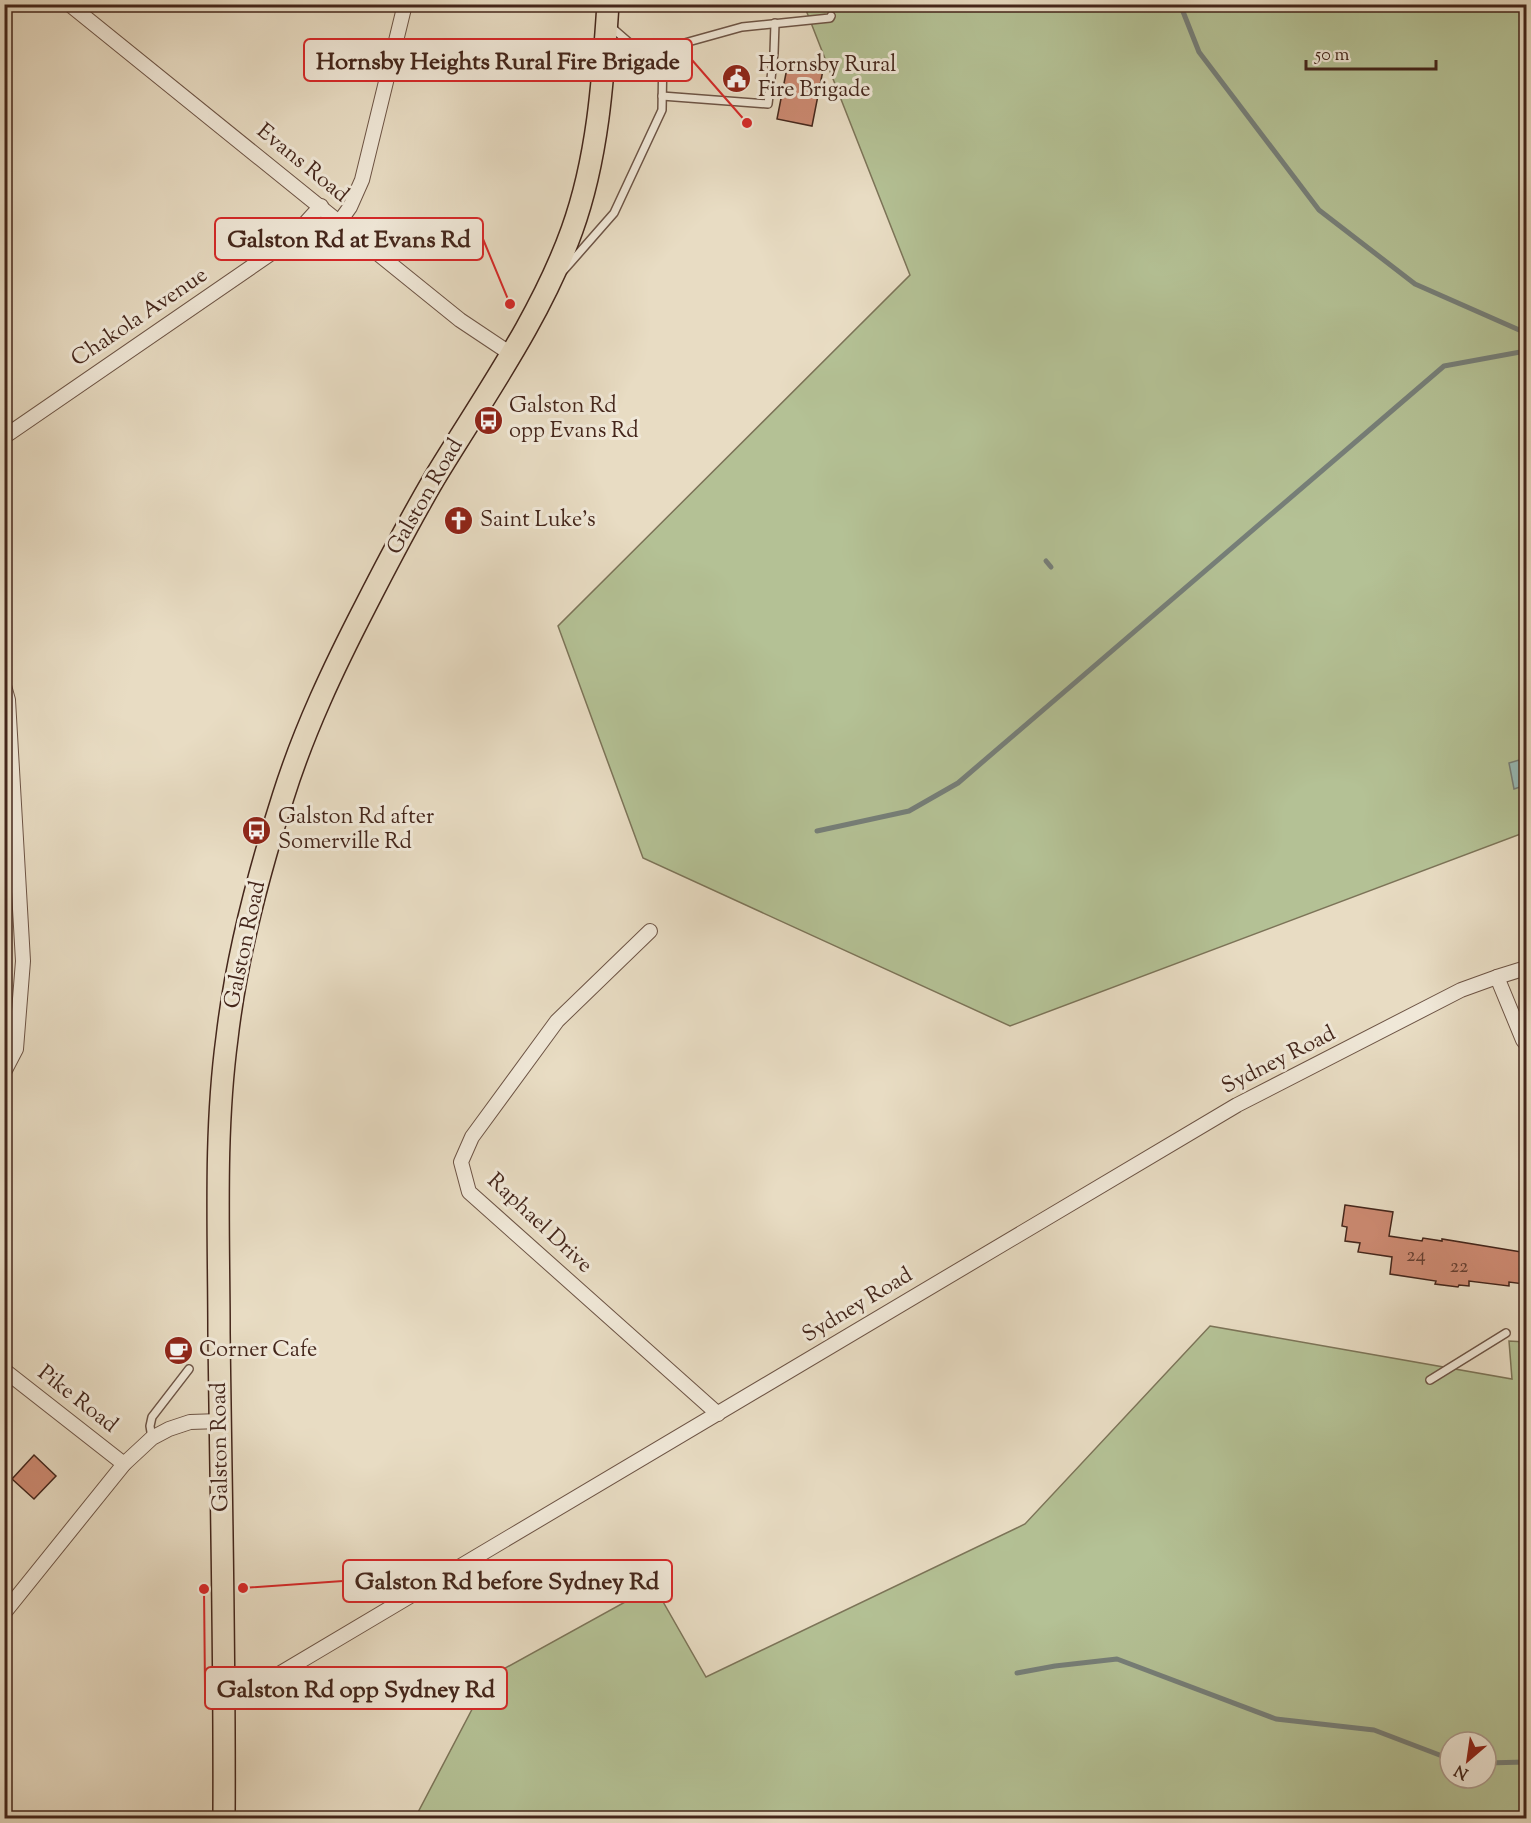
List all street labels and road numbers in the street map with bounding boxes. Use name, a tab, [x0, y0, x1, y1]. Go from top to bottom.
street label: Evans Road	[249, 117, 355, 211]
street label: Chakola Avenue	[65, 260, 215, 376]
street label: Galston Road	[380, 433, 472, 561]
street label: Galston Road	[217, 878, 275, 1012]
street label: Sydney Road	[1217, 1019, 1341, 1103]
street label: Raphael Drive	[479, 1166, 599, 1282]
street label: Sydney Road	[797, 1260, 919, 1352]
street label: Pike Road	[30, 1358, 124, 1442]
street label: Galston Road	[204, 1382, 238, 1512]

